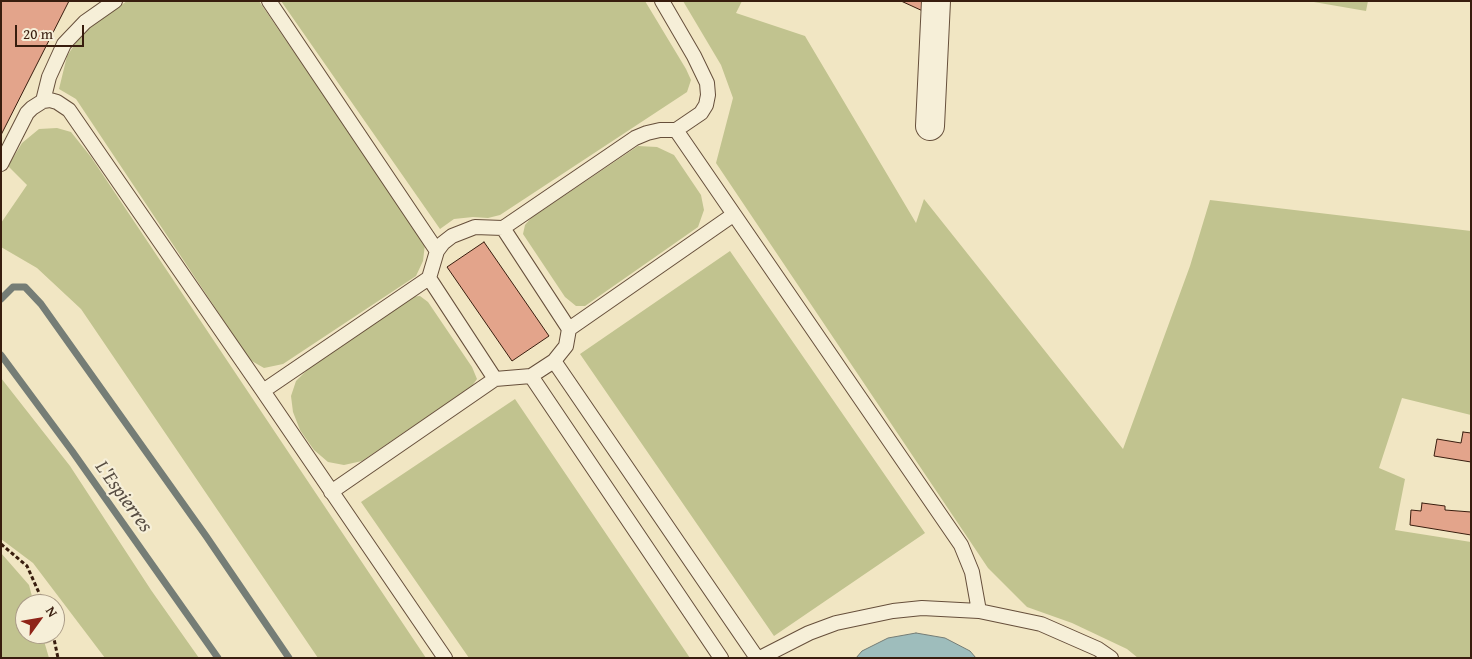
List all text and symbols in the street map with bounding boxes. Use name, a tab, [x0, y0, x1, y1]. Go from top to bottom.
scale bar	[18, 15, 86, 47]
text: 20 m	[23, 23, 53, 44]
water label: L'Espierres	[89, 457, 157, 537]
north arrow	[15, 594, 65, 644]
text: N	[41, 602, 63, 621]

